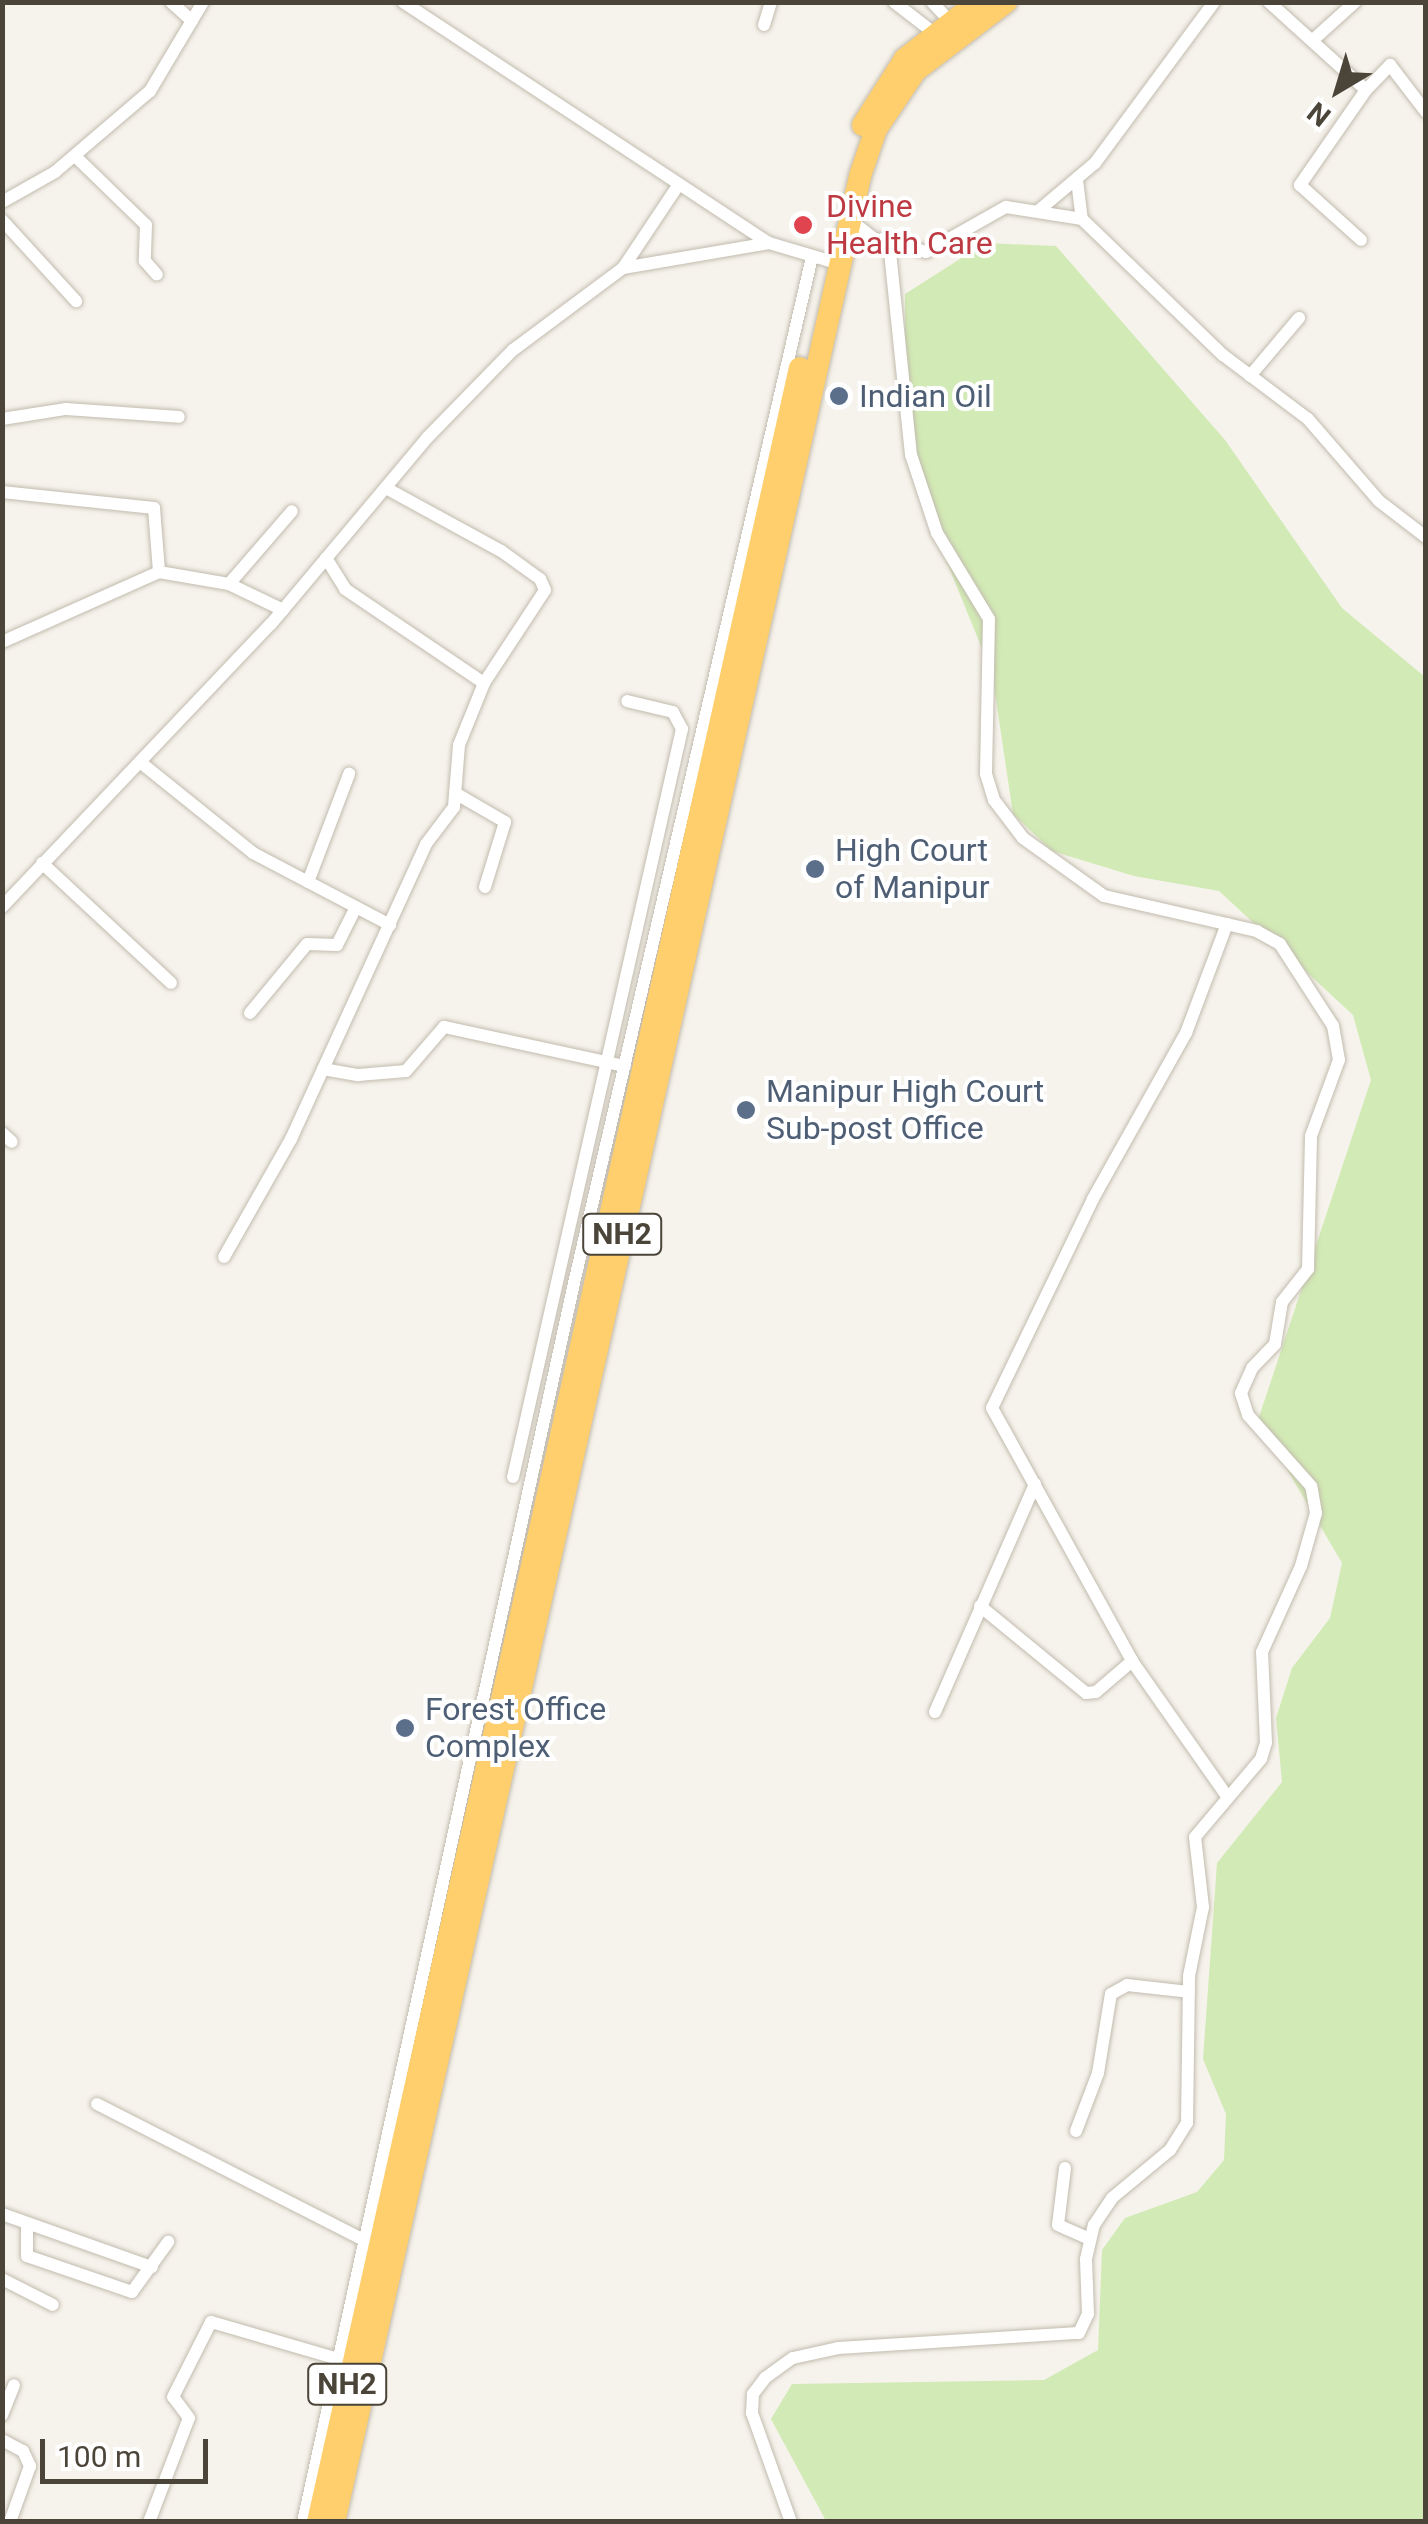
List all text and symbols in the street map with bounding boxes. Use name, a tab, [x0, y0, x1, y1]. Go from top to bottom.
north arrow	[1288, 40, 1388, 140]
text: N	[1301, 95, 1337, 133]
place label: Divine Health Care	[826, 188, 993, 263]
marker: Divine Health Care	[790, 212, 816, 238]
place label: Indian Oil	[859, 377, 992, 415]
marker: Indian Oil	[828, 385, 850, 407]
place label: High Court of Manipur	[835, 832, 990, 907]
marker: High Court of Manipur	[804, 858, 826, 880]
place label: Manipur High Court Sub-post Office	[766, 1073, 1044, 1148]
marker: Manipur High Court Sub-post Office	[735, 1099, 757, 1121]
road number: NH2	[582, 1209, 662, 1259]
place label: Forest Office Complex	[425, 1691, 606, 1766]
marker: Forest Office Complex	[394, 1717, 416, 1739]
road number: NH2	[307, 2359, 387, 2409]
scale bar	[45, 2419, 212, 2481]
text: 100 m	[57, 2439, 141, 2474]

